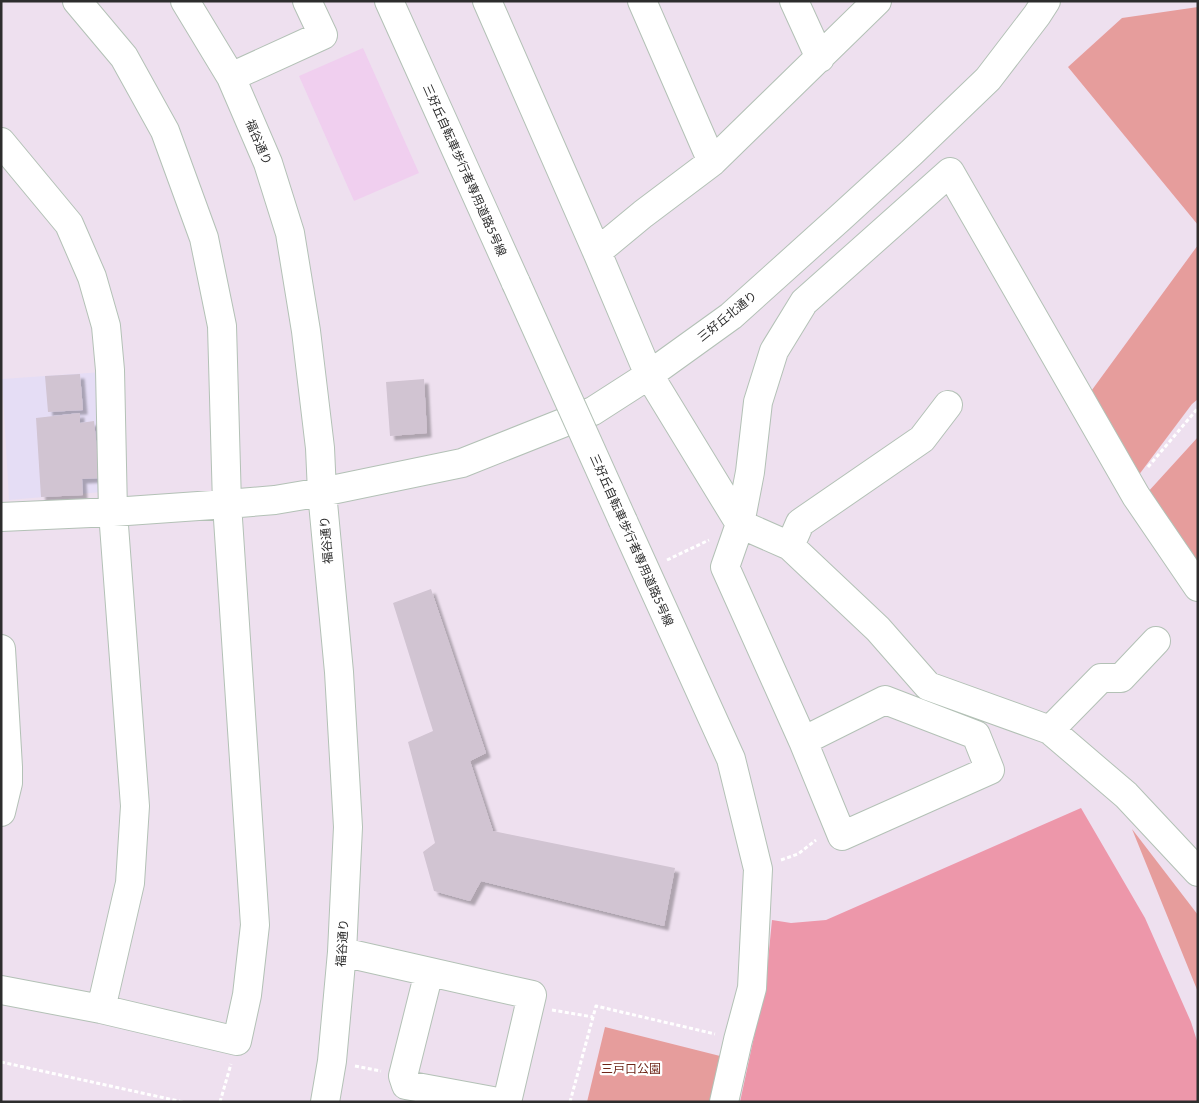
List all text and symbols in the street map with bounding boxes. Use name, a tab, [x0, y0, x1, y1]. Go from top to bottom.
street label: 三好丘自転車歩行者専用道路5号線	[420, 82, 510, 258]
street label: 福谷通り	[243, 117, 275, 167]
street label: 三好丘北通り	[694, 288, 760, 344]
street label: 三好丘自転車歩行者専用道路5号線	[587, 452, 677, 628]
street label: 福谷通り	[316, 515, 336, 565]
street label: 福谷通り	[333, 919, 351, 967]
park label: 三戸口公園	[601, 1061, 661, 1076]

